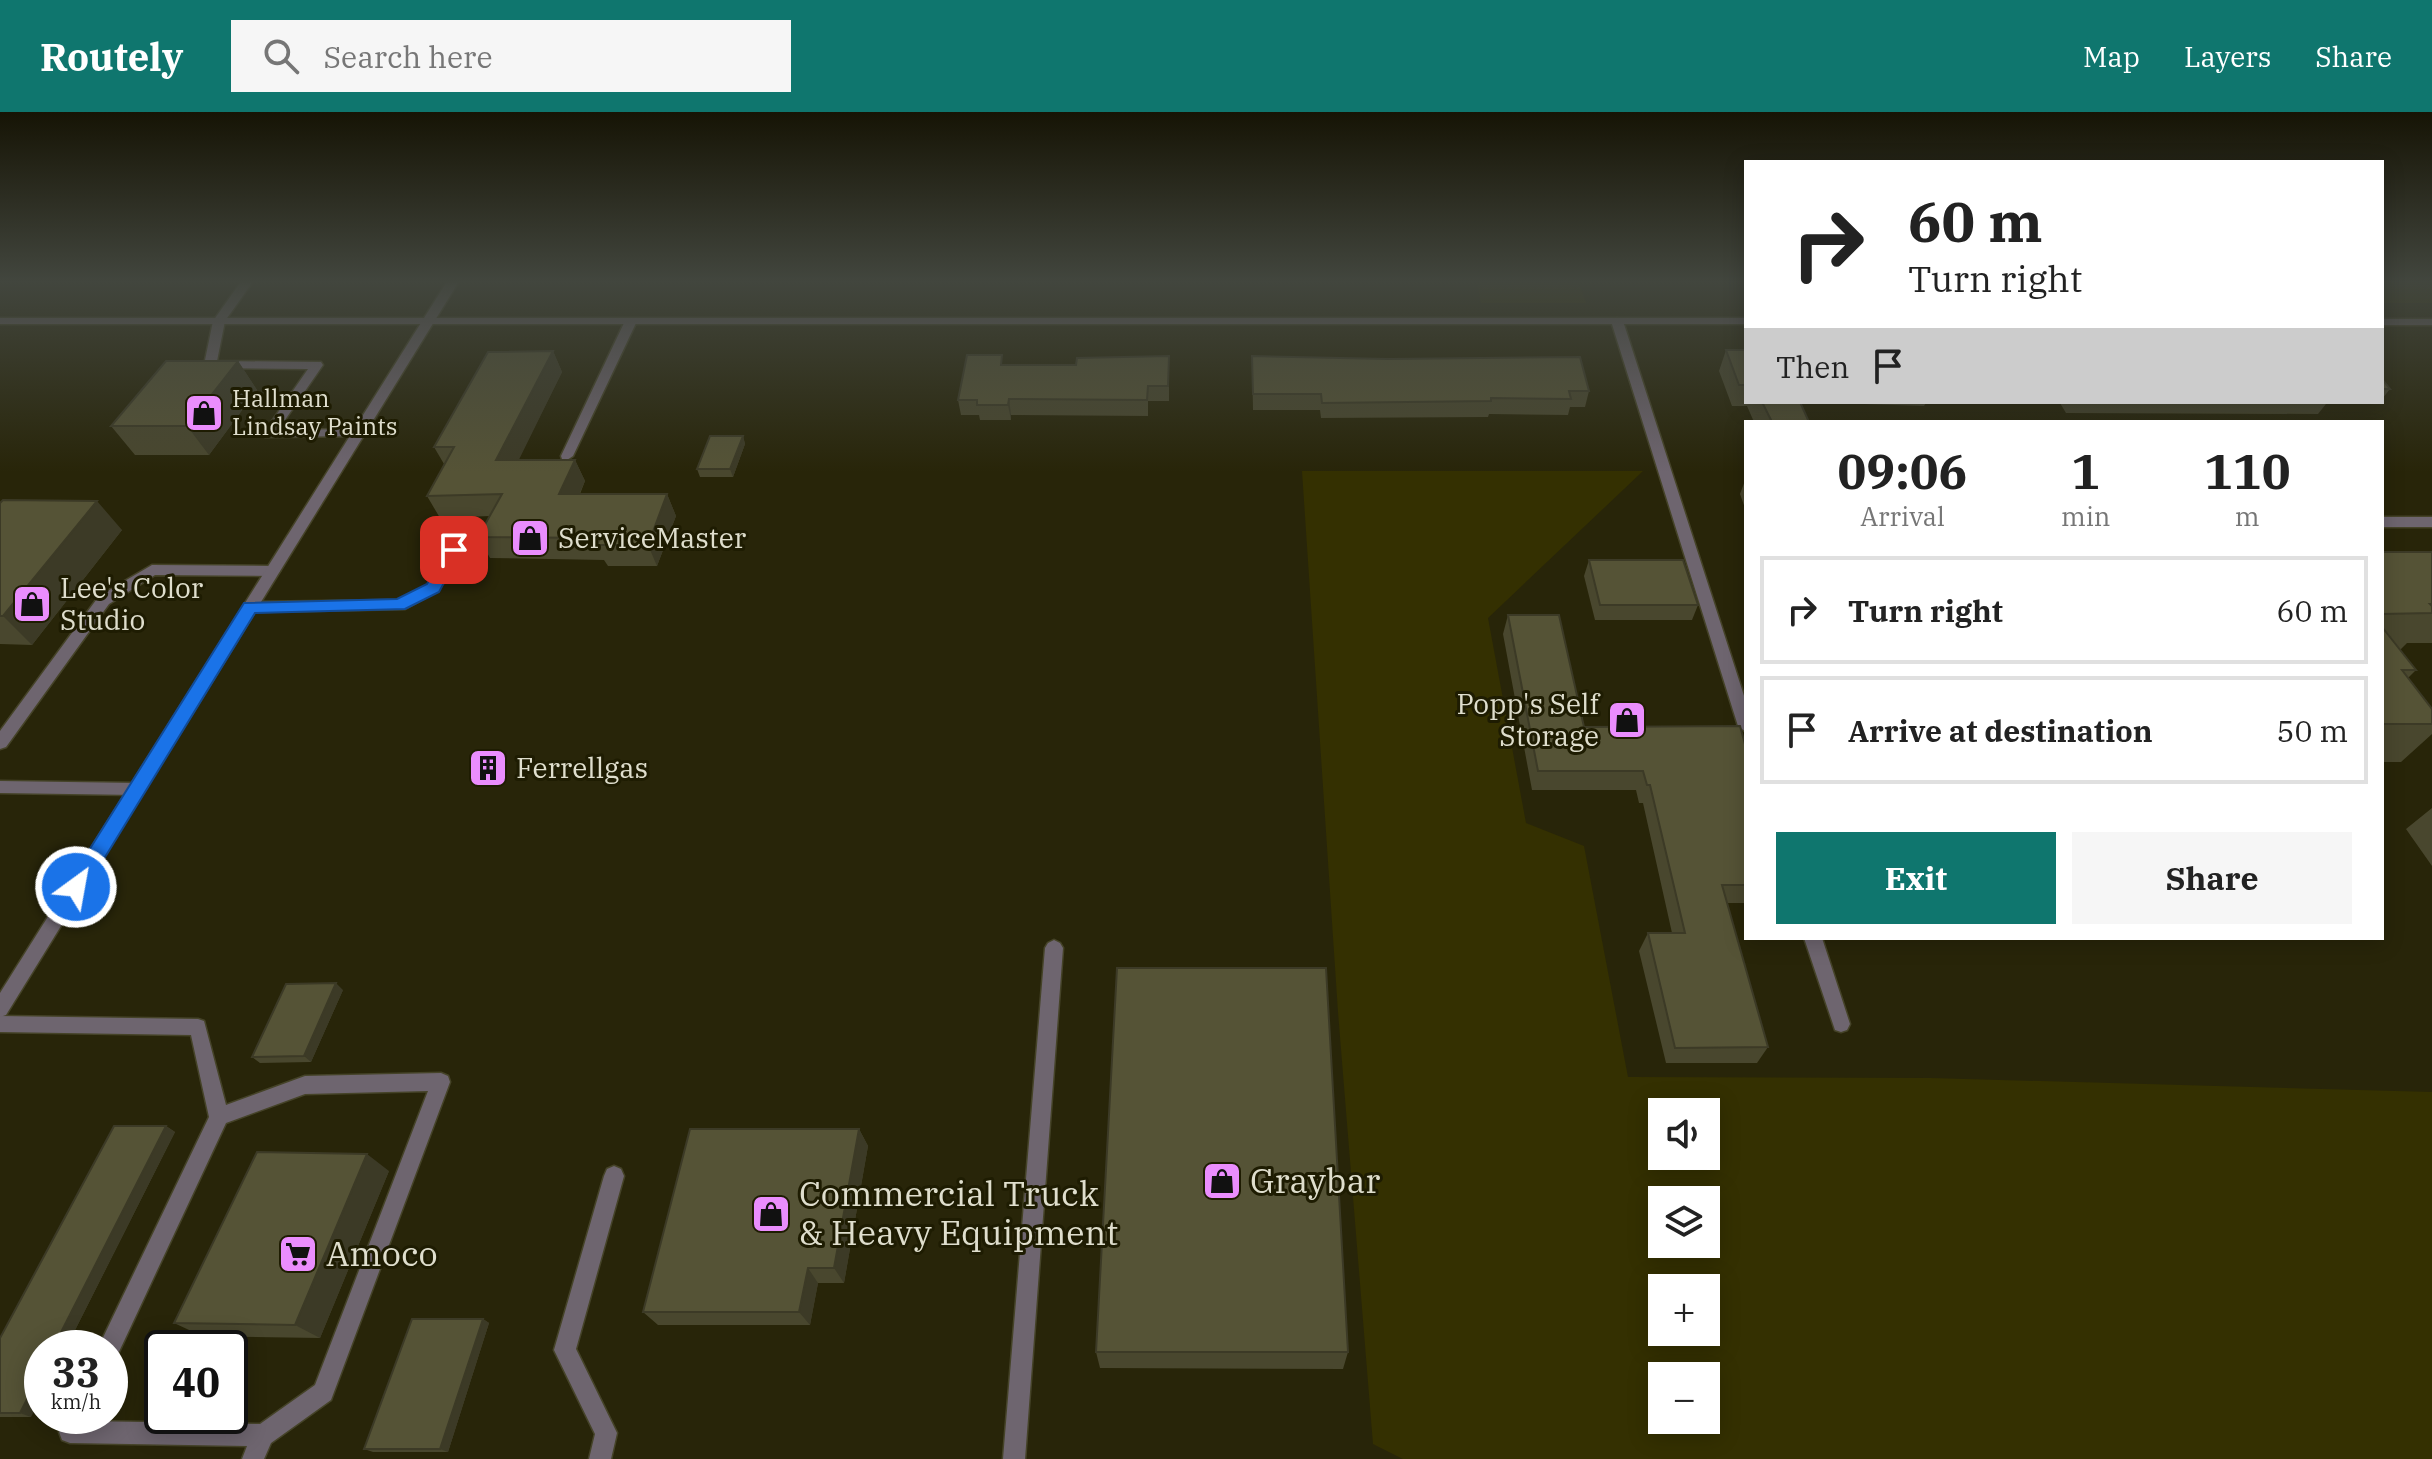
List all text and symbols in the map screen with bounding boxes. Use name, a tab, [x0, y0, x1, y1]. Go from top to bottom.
search box	[231, 20, 791, 92]
text: Routely	[40, 32, 183, 81]
icon: search	[259, 34, 303, 78]
text: Search here	[323, 37, 492, 76]
text: Map	[2083, 38, 2140, 75]
text: Layers	[2184, 38, 2271, 75]
text: Share	[2315, 38, 2392, 75]
text: 60 m	[1908, 185, 2043, 257]
icon: right	[1776, 192, 1880, 296]
text: Turn right	[1908, 255, 2082, 302]
icon: arrive	[1866, 344, 1910, 388]
text: Then	[1776, 347, 1850, 386]
place label: Hallman Lindsay Paints	[232, 382, 398, 442]
shop icon: Hallman Lindsay Paints	[183, 392, 225, 434]
text: 09:06	[1838, 440, 1967, 502]
text: 1	[2071, 440, 2100, 502]
text: 110	[2204, 440, 2290, 502]
text: Arrival	[1860, 499, 1945, 533]
text: min	[2061, 499, 2110, 533]
text: m	[2235, 499, 2260, 533]
pin	[420, 516, 488, 584]
shop icon: ServiceMaster	[509, 517, 551, 559]
place label: ServiceMaster	[558, 519, 747, 556]
icon: arrive	[432, 528, 476, 572]
place label: Lee's Color Studio	[60, 569, 204, 638]
shop icon: Lee's Color Studio	[11, 583, 53, 625]
icon: right	[1780, 588, 1824, 632]
text: Turn right	[1848, 591, 2003, 630]
text: 60 m	[2276, 591, 2348, 630]
place label: Popp's Self Storage	[1456, 685, 1601, 754]
shop icon: Popp's Self Storage	[1606, 699, 1648, 741]
icon: arrive	[1780, 708, 1824, 752]
text: Arrive at destination	[1848, 711, 2153, 750]
text: 50 m	[2276, 711, 2348, 750]
building icon: Ferrellgas	[467, 747, 509, 789]
place label: Ferrellgas	[516, 749, 648, 786]
button: Exit	[1776, 832, 2056, 924]
button: Share	[2072, 832, 2352, 924]
position arrow	[34, 845, 118, 929]
map controls	[1648, 1098, 1720, 1434]
button: sound	[1648, 1098, 1720, 1170]
place label: Graybar	[1250, 1158, 1380, 1202]
shop icon: Graybar	[1201, 1160, 1243, 1202]
place label: Commercial Truck & Heavy Equipment	[799, 1171, 1118, 1254]
button: layers	[1648, 1186, 1720, 1258]
shop icon: Commercial Truck & Heavy Equipment	[750, 1193, 792, 1235]
place label: Amoco	[326, 1231, 438, 1275]
supermarket icon: Amoco	[277, 1233, 319, 1275]
button: +	[1648, 1274, 1720, 1346]
speed limit sign: 40	[144, 1330, 248, 1434]
text: 33	[52, 1346, 100, 1398]
button: −	[1648, 1362, 1720, 1434]
text: km/h	[51, 1388, 101, 1415]

